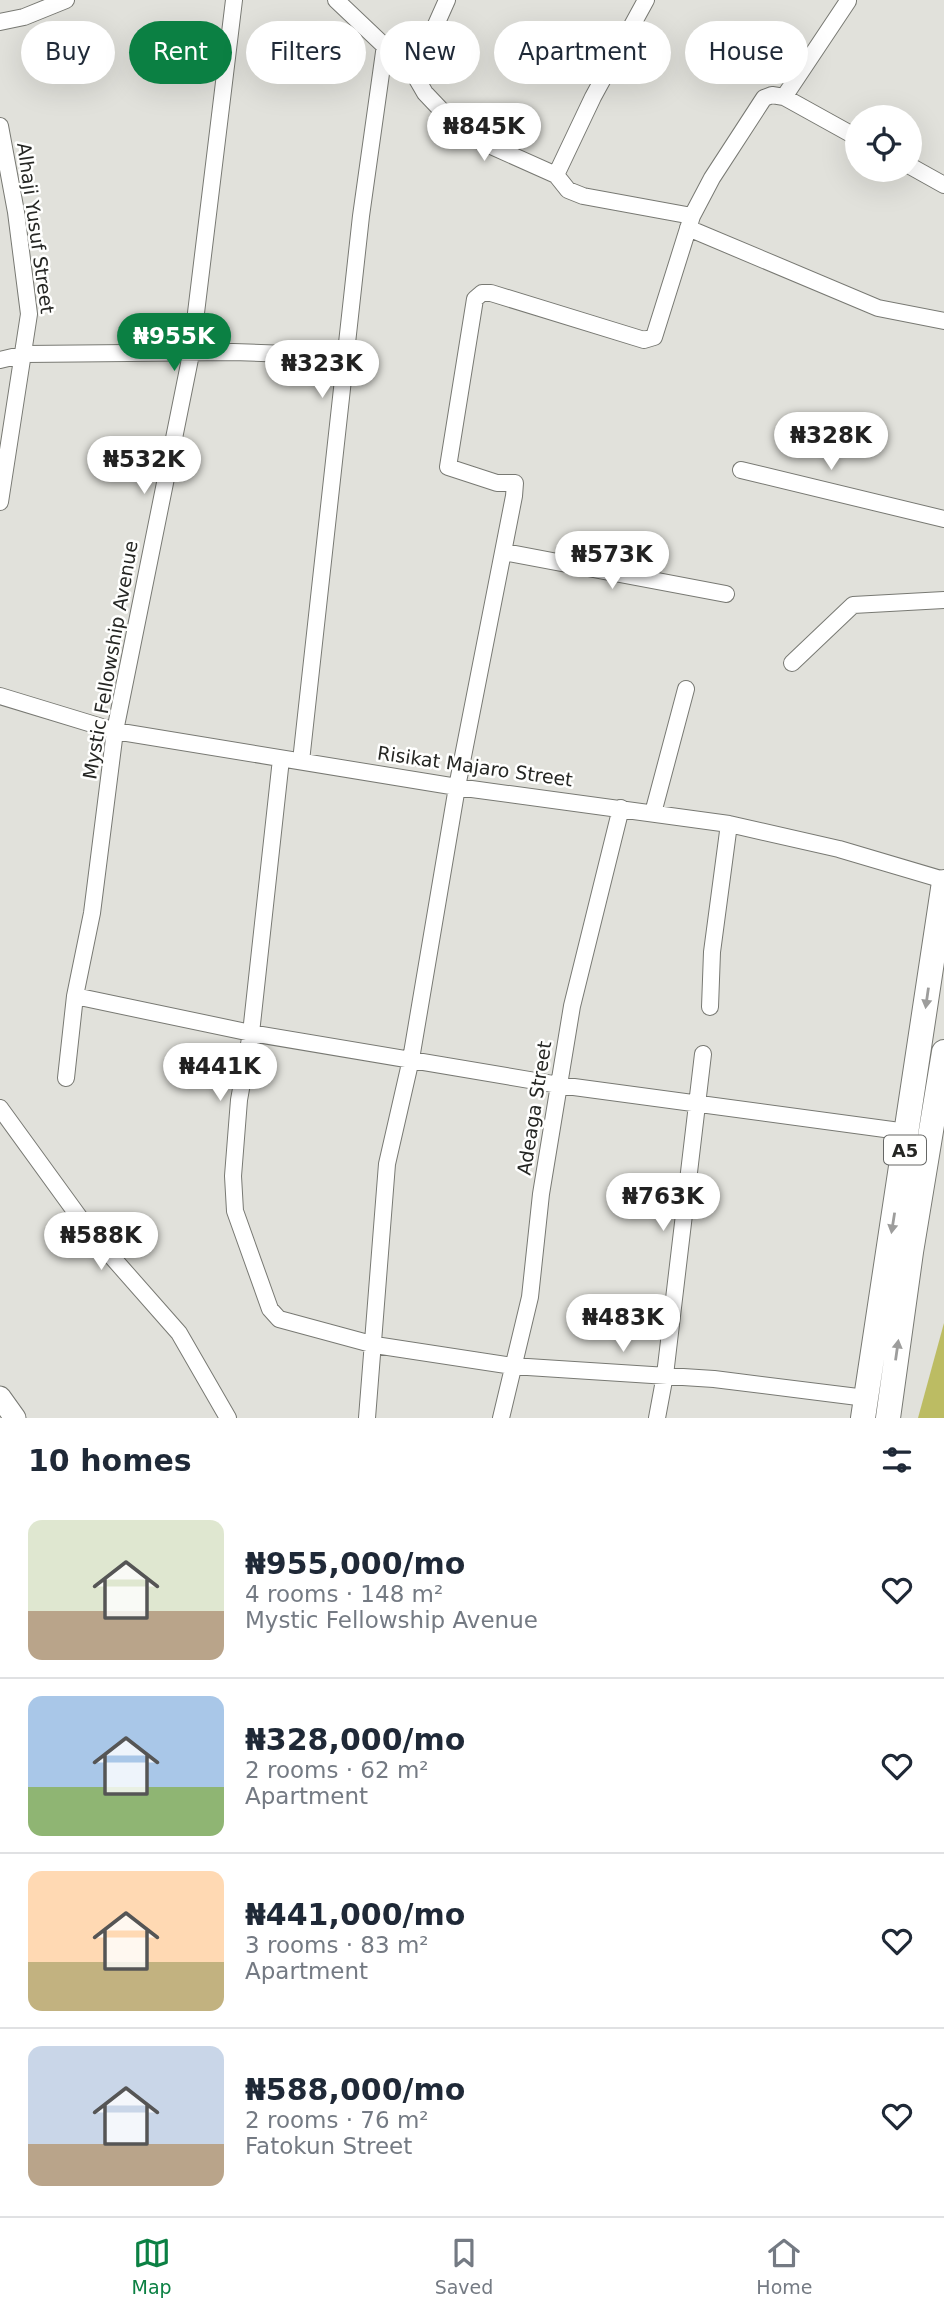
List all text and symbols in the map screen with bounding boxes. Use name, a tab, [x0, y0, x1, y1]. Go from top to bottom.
chip: Buy	[21, 21, 115, 84]
chip: Rent	[129, 21, 232, 84]
chip: Filters	[246, 21, 366, 84]
chip: New	[380, 21, 480, 84]
chip: Apartment	[494, 21, 671, 84]
chip: House	[685, 21, 808, 84]
pin: ₦845K	[435, 104, 533, 163]
map controls	[845, 105, 922, 182]
button: locate	[845, 105, 922, 182]
text: ₦845K	[443, 113, 525, 139]
street label: Alhaji Yusuf Street	[13, 141, 59, 315]
pin: ₦955K	[125, 314, 223, 373]
text: ₦955K	[133, 323, 215, 349]
pin: ₦323K	[273, 340, 371, 400]
text: ₦323K	[281, 350, 363, 376]
pin: ₦328K	[782, 412, 880, 472]
text: ₦328K	[790, 422, 872, 448]
pin: ₦532K	[95, 436, 193, 496]
text: ₦532K	[103, 446, 185, 472]
pin: ₦573K	[563, 532, 661, 591]
street label: Mystic Fellowship Avenue	[78, 539, 142, 781]
text: ₦573K	[571, 541, 653, 567]
street label: Risikat Majaro Street	[376, 741, 574, 791]
one-way arrow	[921, 987, 932, 1009]
street label: Adeaga Street	[513, 1039, 555, 1177]
pin: ₦441K	[171, 1044, 269, 1103]
text: ₦441K	[179, 1053, 261, 1079]
road number: A5	[884, 1135, 926, 1164]
pin: ₦763K	[614, 1174, 712, 1233]
text: ₦763K	[622, 1183, 704, 1209]
pin: ₦588K	[52, 1212, 150, 1272]
one-way arrow	[887, 1212, 898, 1234]
text: ₦588K	[60, 1222, 142, 1248]
pin: ₦483K	[574, 1294, 672, 1354]
text: ₦483K	[582, 1304, 664, 1330]
one-way arrow	[892, 1339, 903, 1361]
icon: filters	[878, 1441, 916, 1479]
text: 10 homes	[28, 1443, 192, 1478]
text: ₦955,000/mo	[245, 1546, 465, 1581]
icon: home	[84, 1548, 168, 1632]
icon: heart	[878, 1571, 916, 1609]
text: 4 rooms · 148 m²	[245, 1581, 443, 1607]
text: Mystic Fellowship Avenue	[245, 1607, 538, 1633]
text: ₦328,000/mo	[245, 1722, 465, 1757]
icon: home	[84, 1724, 168, 1808]
icon: heart	[878, 1747, 916, 1785]
text: 2 rooms · 62 m²	[245, 1757, 429, 1783]
text: Apartment	[245, 1783, 368, 1809]
text: ₦441,000/mo	[245, 1897, 465, 1932]
icon: home	[84, 1899, 168, 1983]
icon: heart	[878, 1922, 916, 1960]
text: 3 rooms · 83 m²	[245, 1932, 429, 1958]
text: Apartment	[245, 1958, 368, 1984]
text: ₦588,000/mo	[245, 2072, 465, 2107]
icon: home	[84, 2074, 168, 2158]
icon: heart	[878, 2097, 916, 2135]
text: 2 rooms · 76 m²	[245, 2107, 429, 2133]
text: Fatokun Street	[245, 2133, 412, 2159]
tab: Map	[132, 2234, 172, 2298]
tab: Saved	[435, 2234, 493, 2298]
tab: Home	[756, 2234, 812, 2298]

